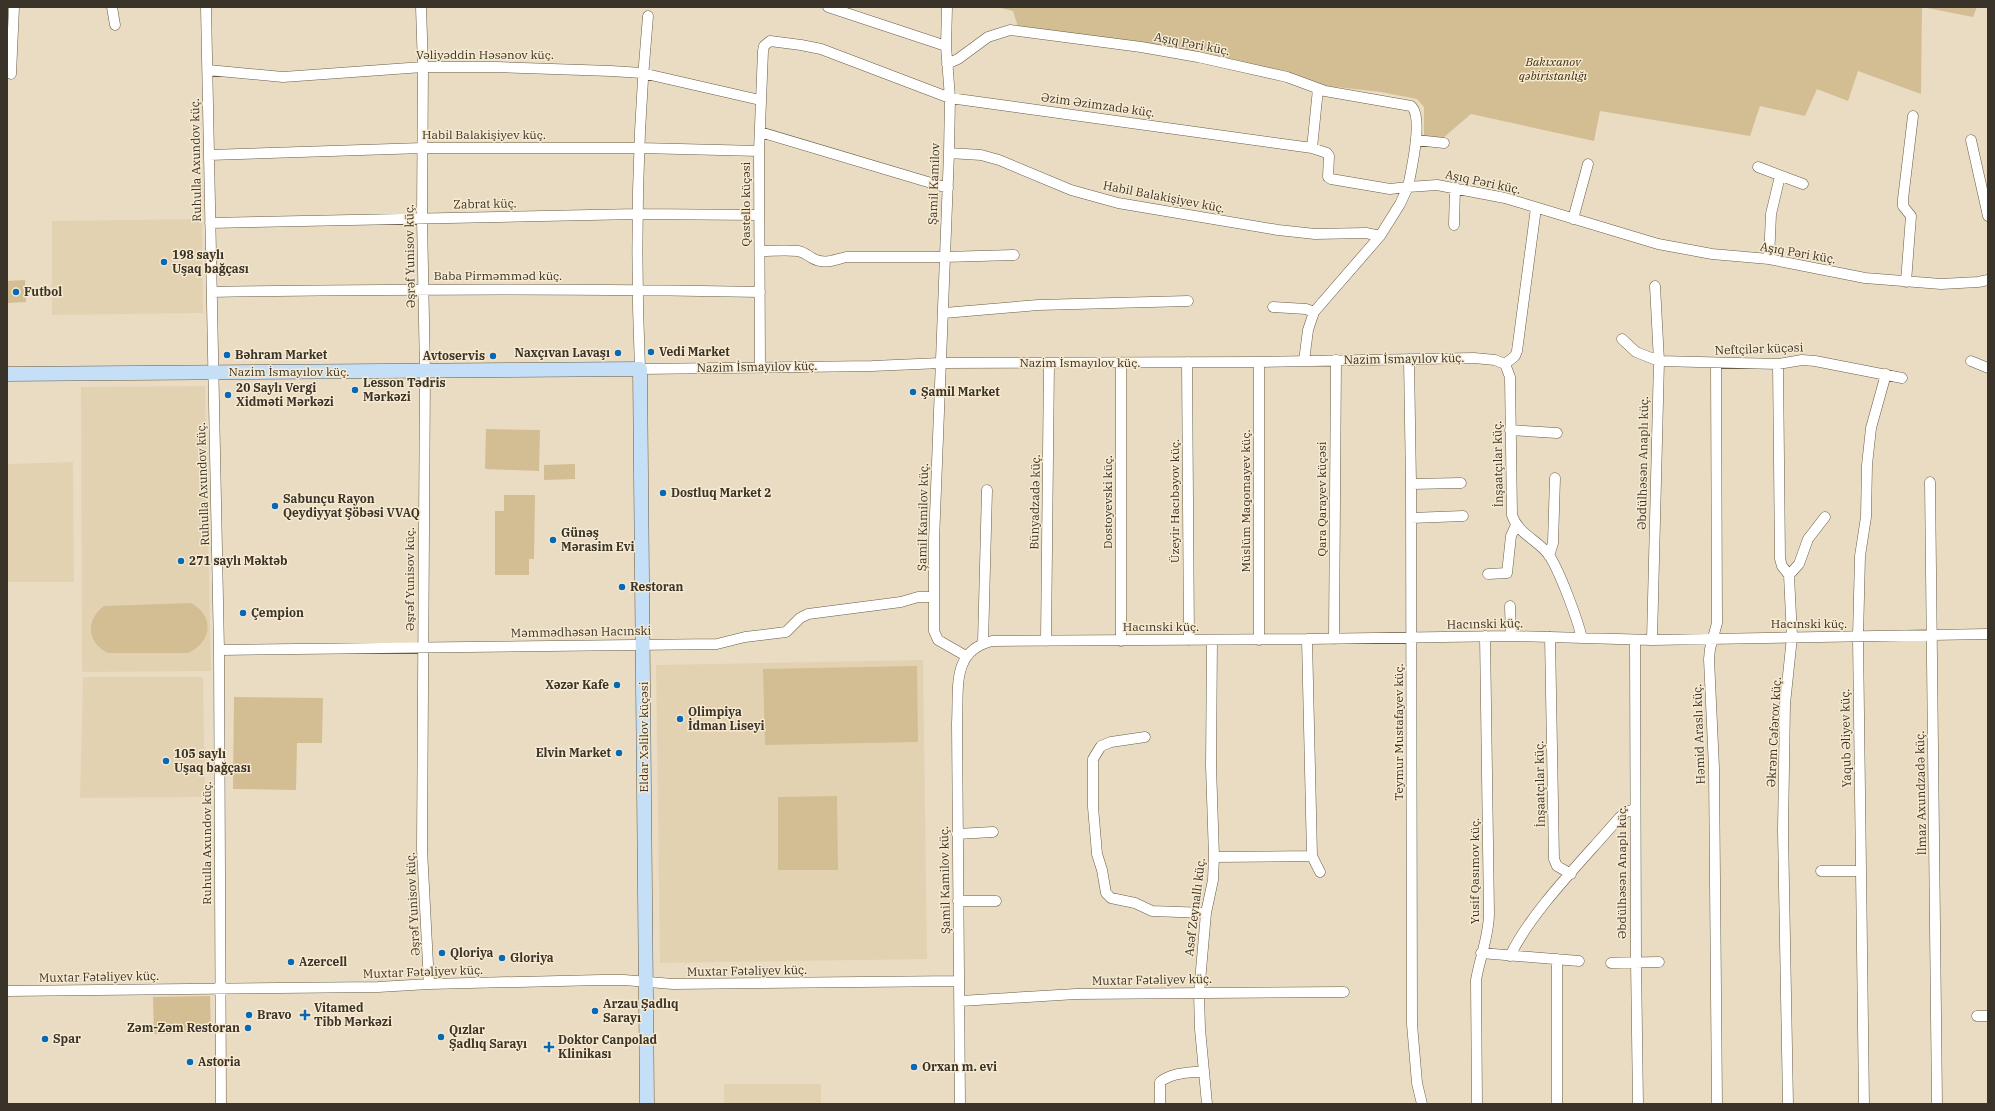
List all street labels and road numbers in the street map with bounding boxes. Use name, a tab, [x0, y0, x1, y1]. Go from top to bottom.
street label: Aşıq Pəri küç.	[1153, 29, 1231, 58]
street label: Vəliyəddin Həsənov küç.	[416, 47, 554, 62]
street label: Əzim Əzimzadə küç.	[1040, 89, 1156, 120]
street label: Ruhulla Axundov küç.	[187, 98, 204, 222]
street label: Habil Balakişiyev küç.	[422, 127, 546, 142]
street label: Şamil Kamilov	[925, 142, 942, 225]
street label: Qastello küçəsi	[738, 161, 753, 246]
street label: Aşıq Pəri küç.	[1444, 166, 1522, 197]
street label: Habil Balakişiyev küç.	[1102, 177, 1226, 216]
street label: Zabrat küç.	[453, 195, 517, 212]
street label: Əşrəf Yunisov küç.	[401, 204, 418, 308]
street label: Aşıq Pəri küç.	[1759, 238, 1837, 267]
street label: Baba Pirməmməd küç.	[434, 268, 562, 283]
street label: Neftçilər küçəsi	[1714, 339, 1804, 358]
street label: Nazim İsmayılov küç.	[1343, 350, 1465, 367]
street label: Nazim İsmayılov küç.	[1020, 355, 1140, 370]
street label: Nazim İsmayılov küç.	[696, 358, 818, 375]
street label: Nazim İsmayılov küç.	[229, 364, 349, 379]
street label: Əbdülhəsən Anaplı küç.	[1634, 396, 1651, 530]
street label: İnşaatçılar küç.	[1489, 421, 1506, 507]
street label: Ruhulla Axundov küç.	[193, 422, 212, 546]
street label: Müslüm Maqomayev küç.	[1238, 429, 1253, 573]
street label: Üzeyir Hacıbəyov küç.	[1167, 439, 1182, 563]
street label: Qara Qarayev küçəsi	[1314, 441, 1329, 557]
street label: Bünyadzadə küç.	[1026, 454, 1043, 550]
street label: Dostoyevski küç.	[1100, 455, 1115, 549]
street label: Şamil Kamilov küç.	[914, 463, 931, 571]
street label: Əşrəf Yunisov küç.	[402, 527, 417, 631]
street label: Hacınski küç.	[1447, 615, 1523, 632]
street label: Hacınski küç.	[1771, 616, 1847, 631]
street label: Hacınski küç.	[1123, 619, 1199, 634]
street label: Məmmədhəsən Hacınski	[511, 623, 652, 640]
street label: Teymur Mustafayev küç.	[1391, 663, 1406, 801]
street label: Əkrəm Cəfərov küç.	[1763, 676, 1784, 788]
street label: Eldar Xəlilov küçəsi	[636, 681, 651, 792]
street label: Həmid Araslı küç.	[1689, 683, 1708, 785]
street label: Yaqub Əliyev küç.	[1837, 688, 1854, 788]
street label: İlmaz Axundzadə küç.	[1912, 731, 1929, 855]
street label: İnşaatçılar küç.	[1531, 741, 1548, 827]
street label: Ruhulla Axundov küç.	[199, 781, 214, 905]
street label: Əbdülhəsən Anaplı küç.	[1614, 805, 1629, 939]
street label: Yusif Qasımov küç.	[1467, 818, 1482, 924]
street label: Şamil Kamilov küç.	[936, 826, 953, 934]
street label: Əşrəf Yunisov küç.	[402, 852, 423, 956]
street label: Asəf Zeynallı küç.	[1181, 857, 1208, 957]
street label: Muxtar Fətəliyev küç.	[363, 962, 483, 981]
street label: Muxtar Fətəliyev küç.	[687, 962, 807, 979]
street label: Muxtar Fətəliyev küç.	[39, 968, 159, 985]
street label: Muxtar Fətəliyev küç.	[1092, 971, 1212, 988]

